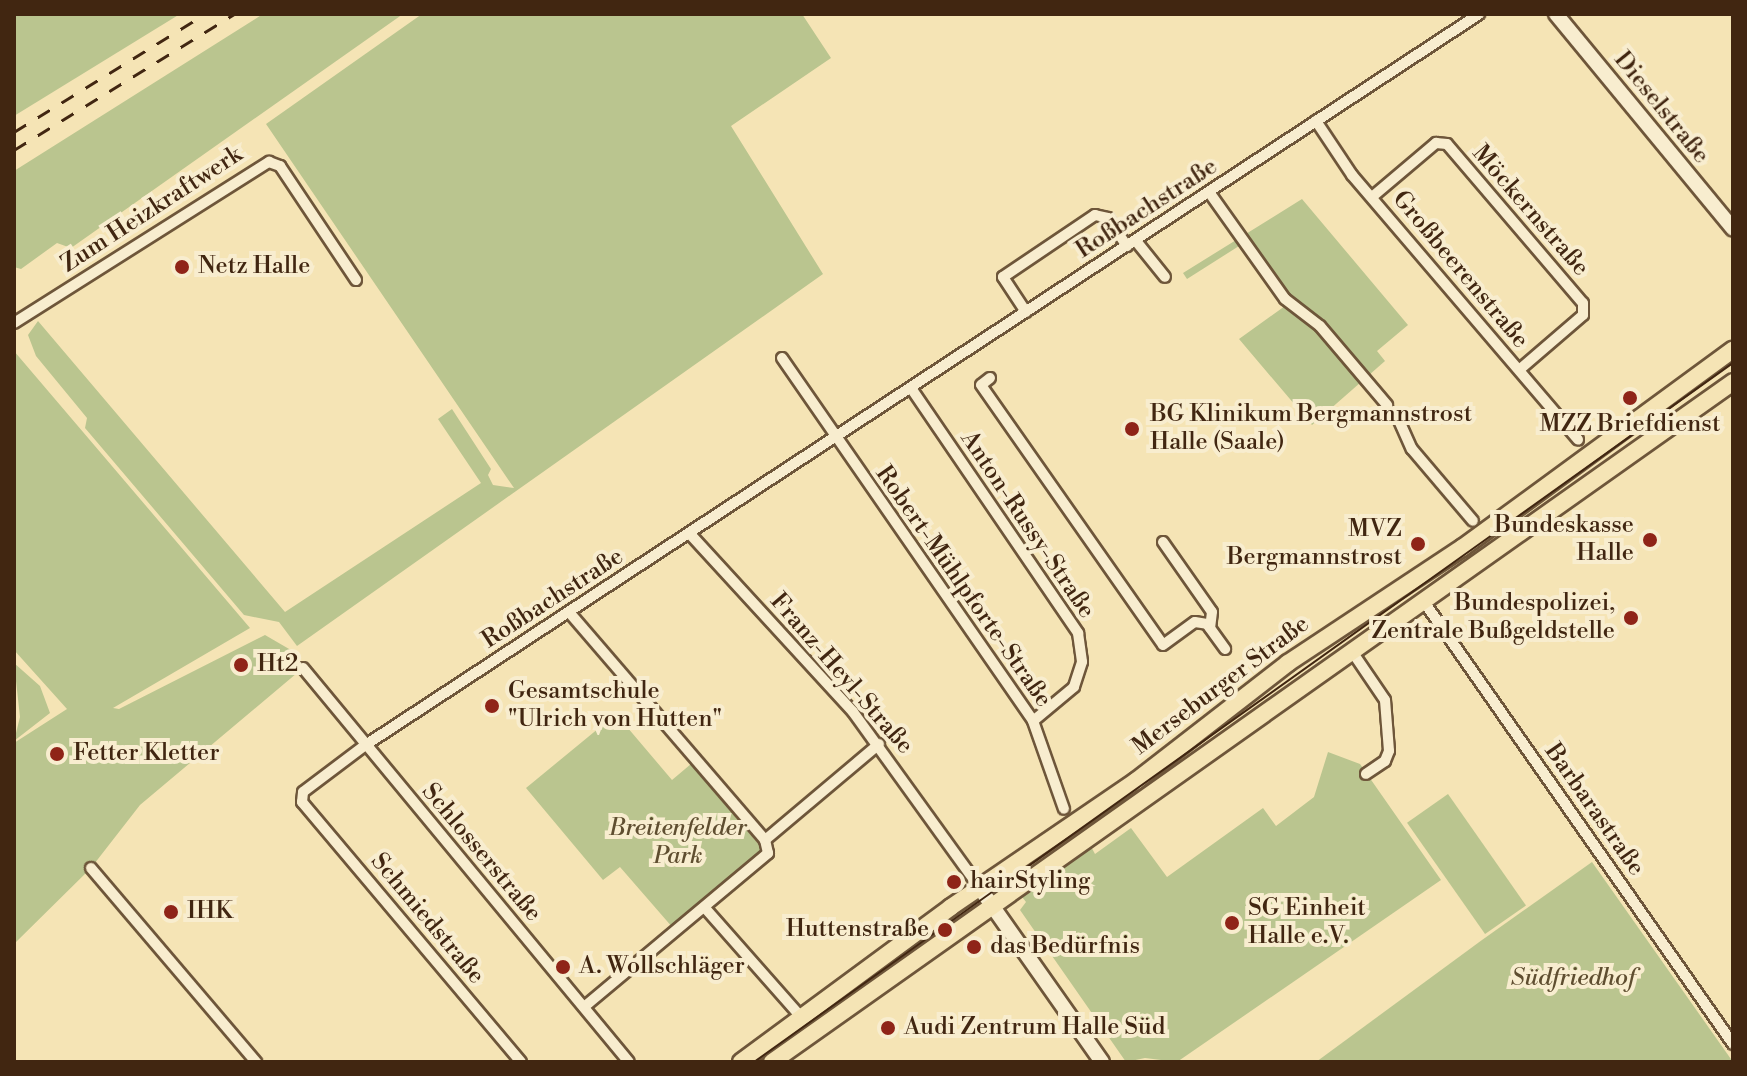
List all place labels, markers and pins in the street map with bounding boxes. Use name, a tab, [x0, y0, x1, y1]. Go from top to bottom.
place label: Netz Halle	[198, 253, 310, 281]
marker: Netz Halle	[173, 258, 191, 276]
marker: MZZ Briefdienst	[1621, 389, 1639, 407]
place label: BG Klinikum Bergmannstrost Halle (Saale)	[1150, 401, 1472, 457]
place label: MZZ Briefdienst	[1539, 411, 1721, 439]
marker: BG Klinikum Bergmannstrost Halle (Saale)	[1121, 418, 1143, 440]
place label: Bundeskasse Halle	[1494, 512, 1634, 568]
place label: MVZ Bergmannstrost	[1227, 516, 1402, 572]
marker: Bundeskasse Halle	[1641, 531, 1659, 549]
marker: MVZ Bergmannstrost	[1409, 535, 1427, 553]
place label: Bundespolizei, Zentrale Bußgeldstelle	[1371, 590, 1615, 646]
marker: Bundespolizei, Zentrale Bußgeldstelle	[1622, 609, 1640, 627]
place label: Ht2	[257, 651, 298, 679]
marker: Ht2	[232, 656, 250, 674]
place label: Gesamtschule "Ulrich von Hutten"	[508, 678, 722, 734]
marker: Gesamtschule "Ulrich von Hutten"	[483, 697, 501, 715]
place label: Fetter Kletter	[73, 740, 220, 768]
marker: Fetter Kletter	[48, 745, 66, 763]
place label: hairStyling	[970, 868, 1090, 896]
marker: hairStyling	[945, 873, 963, 891]
place label: SG Einheit Halle e.V.	[1248, 895, 1366, 951]
place label: IHK	[187, 898, 233, 926]
marker: IHK	[162, 903, 180, 921]
marker: SG Einheit Halle e.V.	[1223, 914, 1241, 932]
place label: Huttenstraße	[786, 916, 929, 944]
marker: Huttenstraße	[936, 921, 954, 939]
place label: das Bedürfnis	[990, 933, 1140, 961]
marker: das Bedürfnis	[965, 938, 983, 956]
place label: A. Wollschläger	[579, 953, 745, 981]
marker: A. Wollschläger	[554, 958, 572, 976]
place label: Audi Zentrum Halle Süd	[904, 1014, 1165, 1042]
marker: Audi Zentrum Halle Süd	[879, 1019, 897, 1037]

